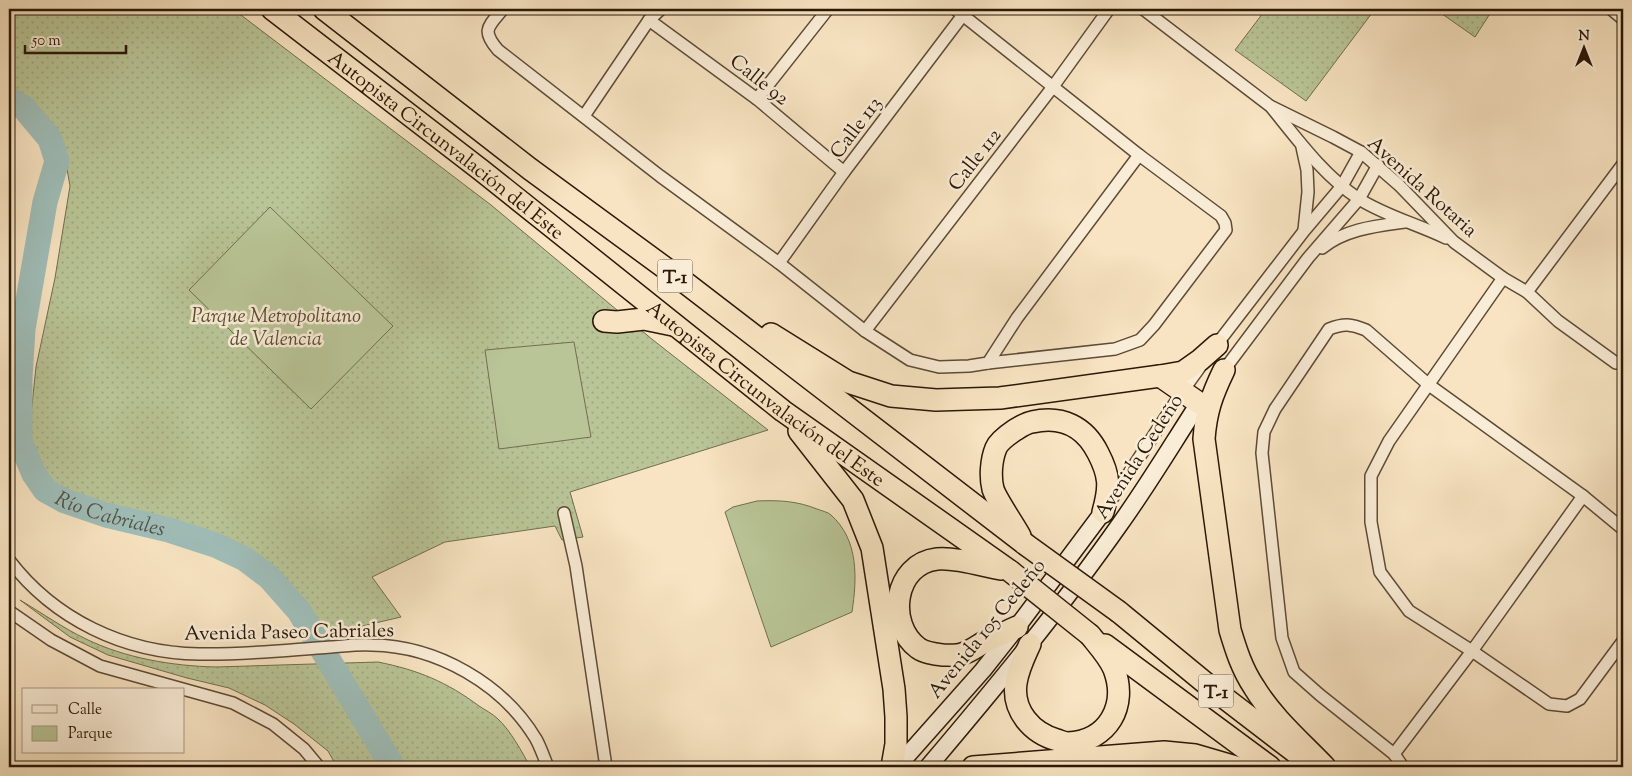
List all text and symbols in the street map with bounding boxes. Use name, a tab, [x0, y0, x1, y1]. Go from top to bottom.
scale bar	[25, 22, 126, 54]
north arrow	[1560, 22, 1610, 72]
text: N	[1578, 27, 1590, 47]
text: 50 m	[31, 31, 61, 52]
street label: Autopista Circunvalación del Este	[321, 45, 569, 248]
street label: Calle 92	[722, 48, 794, 114]
street label: Calle 113	[824, 91, 890, 166]
street label: Calle 112	[942, 123, 1010, 198]
street label: Avenida Rotaria	[1360, 130, 1483, 245]
road number: T-1	[658, 260, 692, 292]
street label: Autopista Circunvalación del Este	[639, 295, 890, 495]
park label: Parque Metropolitano de Valencia	[191, 303, 361, 355]
street label: Avenida Cedeño	[1089, 389, 1192, 526]
water label: Río Cabriales	[49, 485, 168, 546]
street label: Avenida 105 Cedeño	[922, 553, 1054, 706]
street label: Avenida Paseo Cabriales	[184, 617, 394, 650]
road number: T-1	[1198, 674, 1234, 708]
legend	[22, 688, 185, 754]
text: Calle	[68, 700, 102, 721]
text: Parque	[68, 724, 112, 745]

